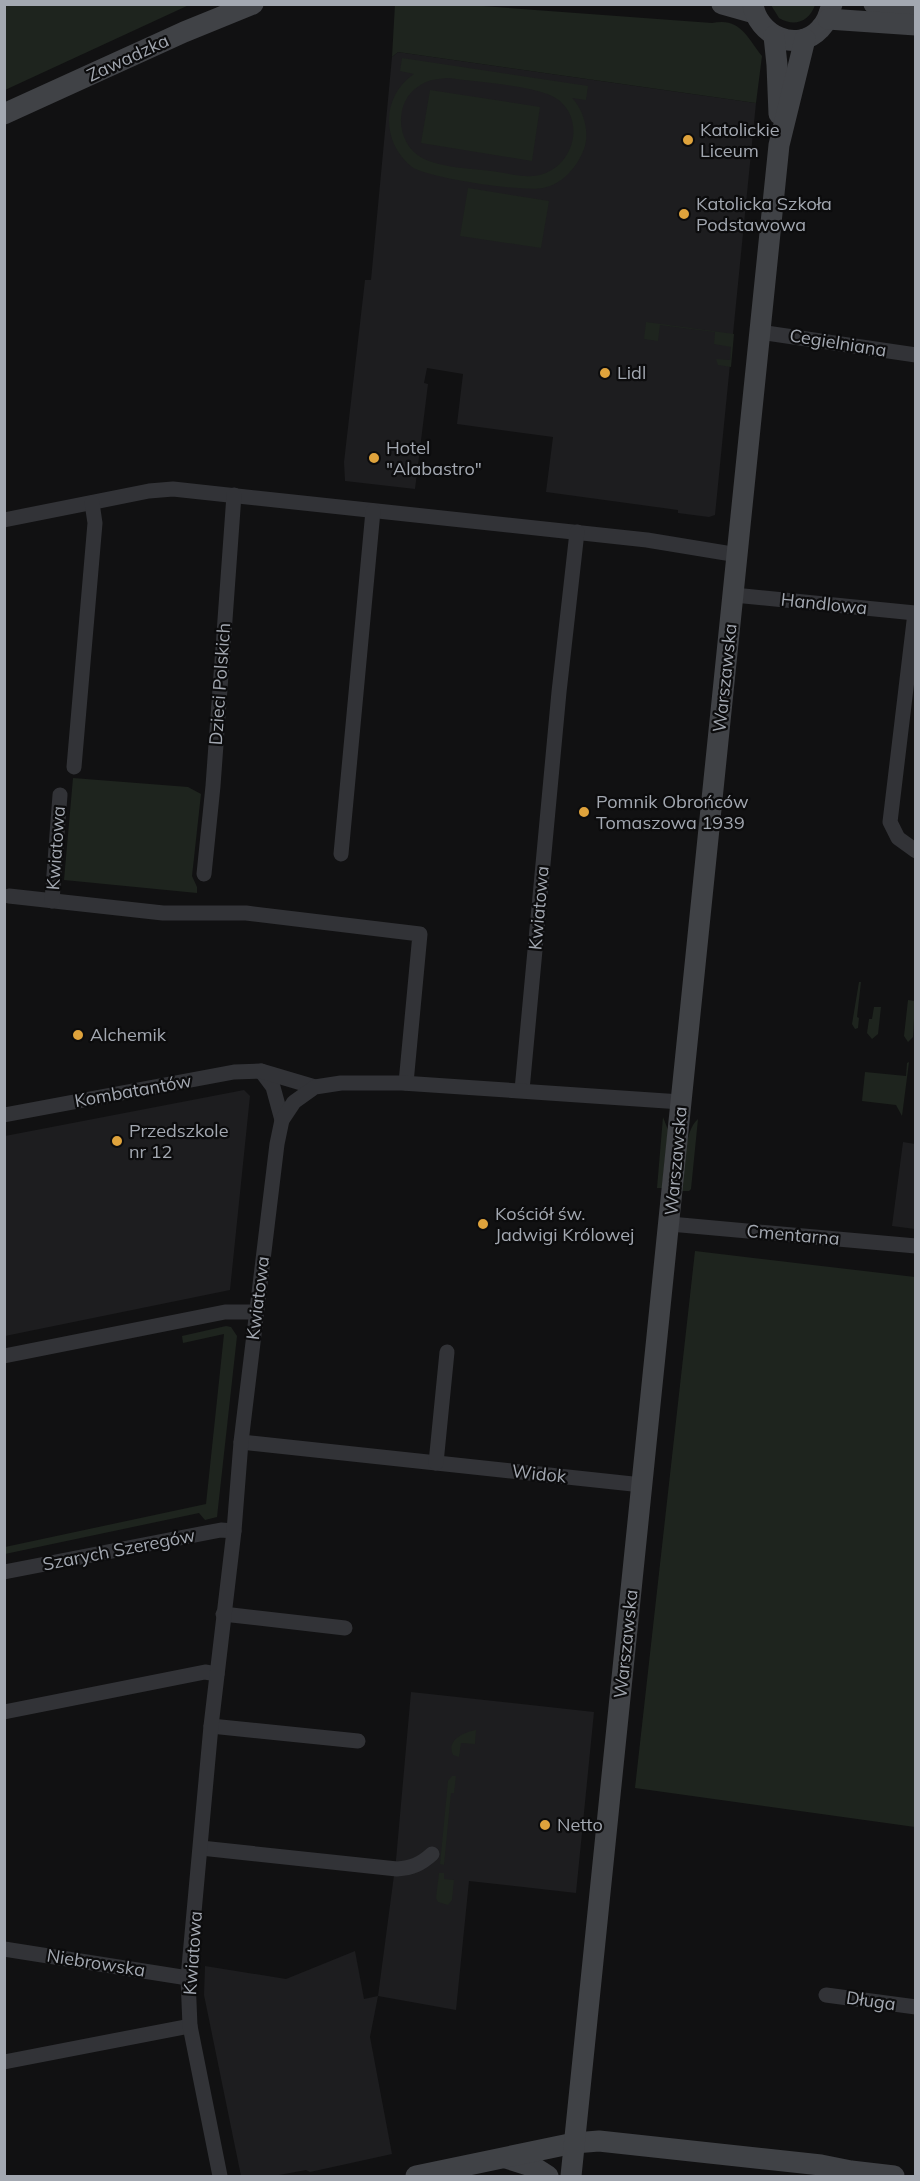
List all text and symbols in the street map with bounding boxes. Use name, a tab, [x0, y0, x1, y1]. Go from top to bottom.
street label: Zawadzka	[83, 29, 172, 86]
place label: Katolickie Liceum	[700, 118, 780, 162]
marker: Katolickie Liceum	[681, 133, 695, 147]
place label: Katolicka Szkoła Podstawowa	[696, 192, 832, 236]
marker: Katolicka Szkoła Podstawowa	[677, 207, 691, 221]
street label: Cegielniana	[788, 324, 888, 362]
place label: Lidl	[617, 361, 646, 384]
marker: Lidl	[598, 366, 612, 380]
place label: Hotel "Alabastro"	[386, 436, 482, 480]
marker: Hotel "Alabastro"	[367, 451, 381, 465]
street label: Handlowa	[780, 588, 868, 619]
street label: Dzieci Polskich	[204, 622, 235, 746]
street label: Warszawska	[707, 622, 742, 734]
place label: Pomnik Obrońców Tomaszowa 1939	[596, 790, 749, 834]
street label: Kwiatowa	[41, 805, 70, 891]
marker: Pomnik Obrońców Tomaszowa 1939	[577, 805, 591, 819]
street label: Kwiatowa	[523, 865, 554, 951]
place label: Alchemik	[90, 1023, 167, 1046]
marker: Alchemik	[71, 1028, 85, 1042]
street label: Kombatantów	[73, 1069, 194, 1112]
street label: Warszawska	[659, 1105, 692, 1216]
place label: Przedszkole nr 12	[129, 1119, 228, 1163]
marker: Przedszkole nr 12	[110, 1134, 124, 1148]
place label: Kościół św. Jadwigi Królowej	[495, 1202, 634, 1246]
marker: Kościół św. Jadwigi Królowej	[476, 1217, 490, 1231]
street label: Cmentarna	[746, 1219, 841, 1250]
street label: Kwiatowa	[241, 1255, 274, 1341]
street label: Widok	[511, 1459, 568, 1488]
street label: Szarych Szeregów	[41, 1523, 197, 1576]
street label: Warszawska	[608, 1588, 643, 1700]
place label: Netto	[557, 1813, 603, 1836]
marker: Netto	[538, 1818, 552, 1832]
street label: Kwiatowa	[178, 1910, 207, 1996]
street label: Niebrowska	[45, 1943, 147, 1982]
street label: Długa	[845, 1986, 897, 2015]

